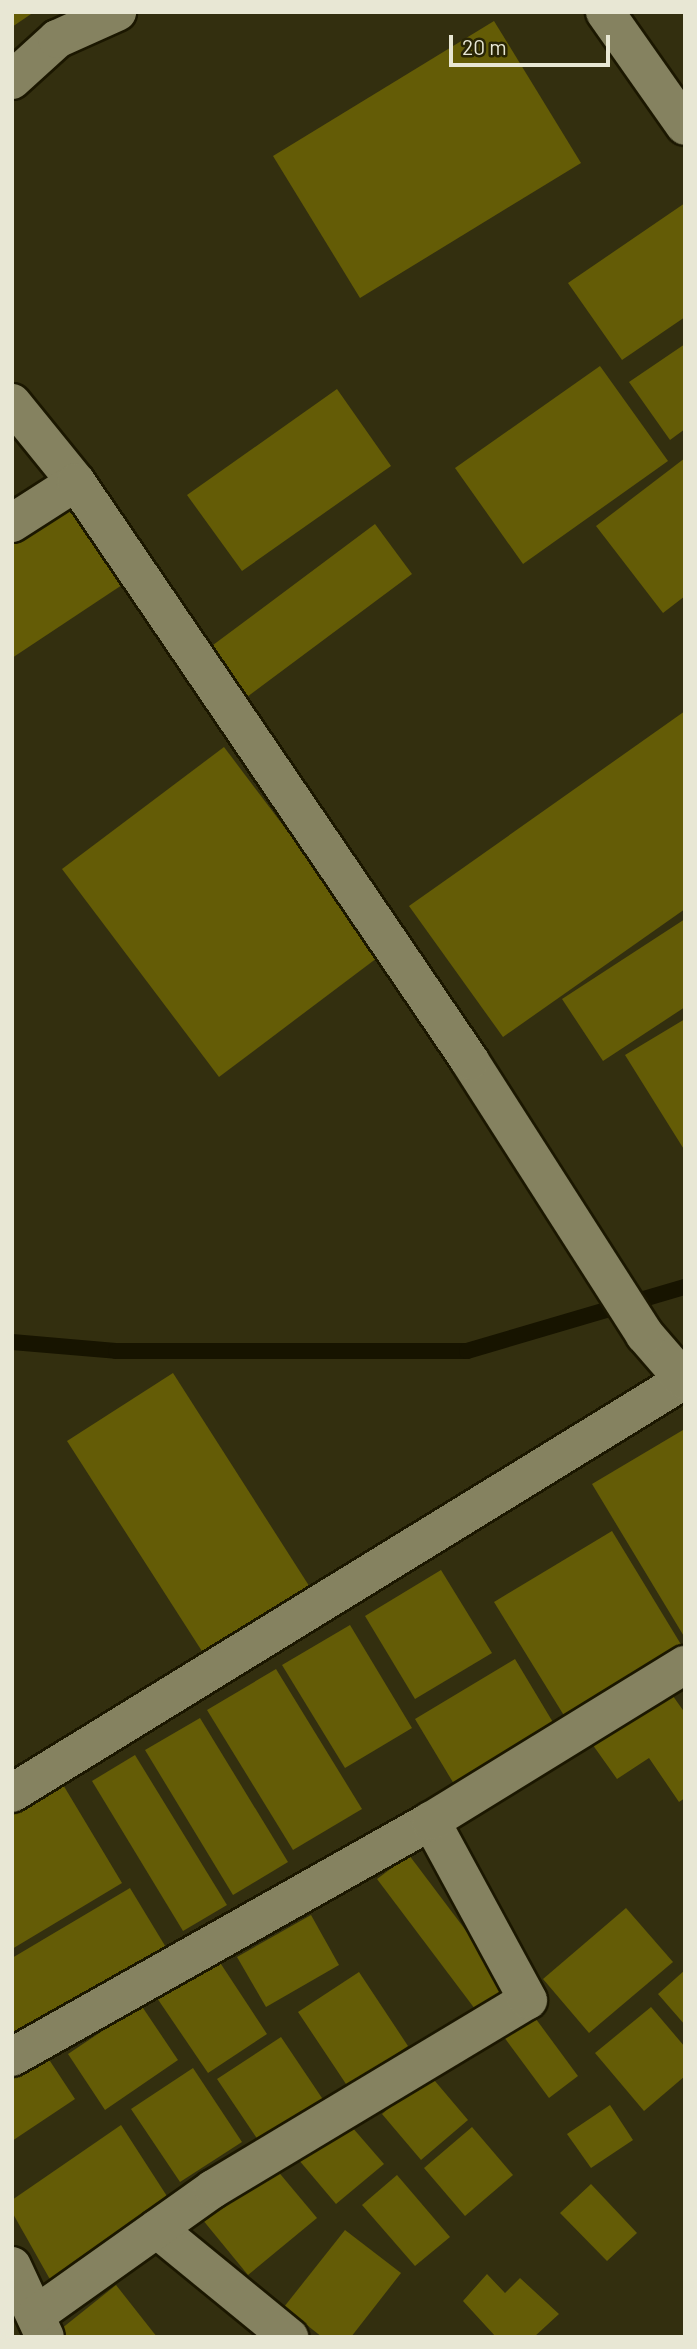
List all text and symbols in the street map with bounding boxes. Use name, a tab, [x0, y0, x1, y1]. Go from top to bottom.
scale bar	[452, 21, 613, 65]
text: 20 m	[462, 34, 507, 59]

